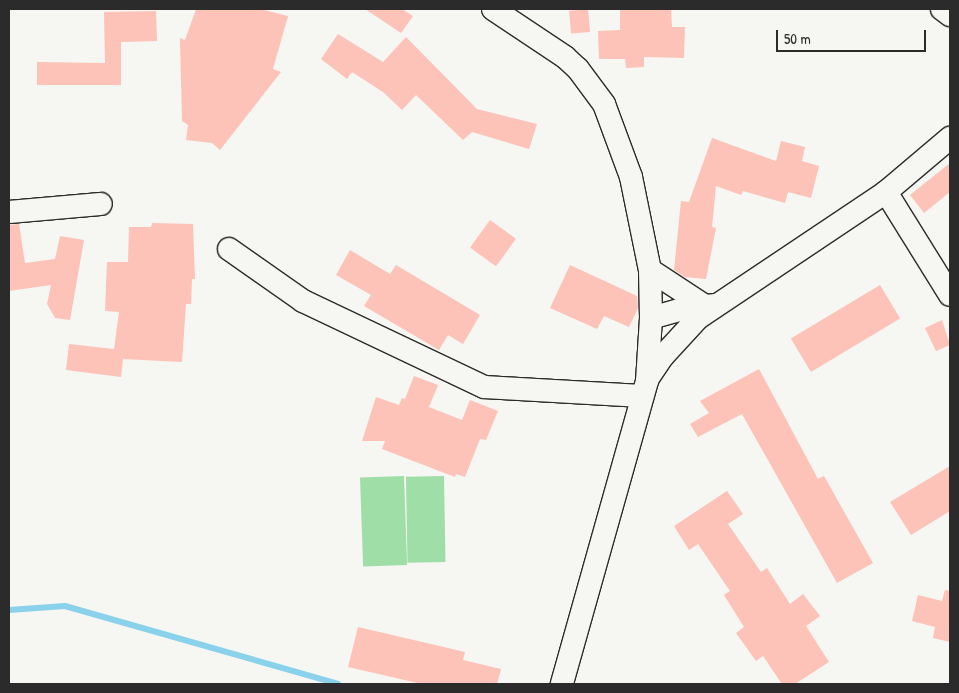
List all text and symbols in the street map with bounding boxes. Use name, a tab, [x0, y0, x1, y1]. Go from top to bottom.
scale bar	[779, 20, 929, 52]
text: 50 m	[784, 28, 811, 49]

